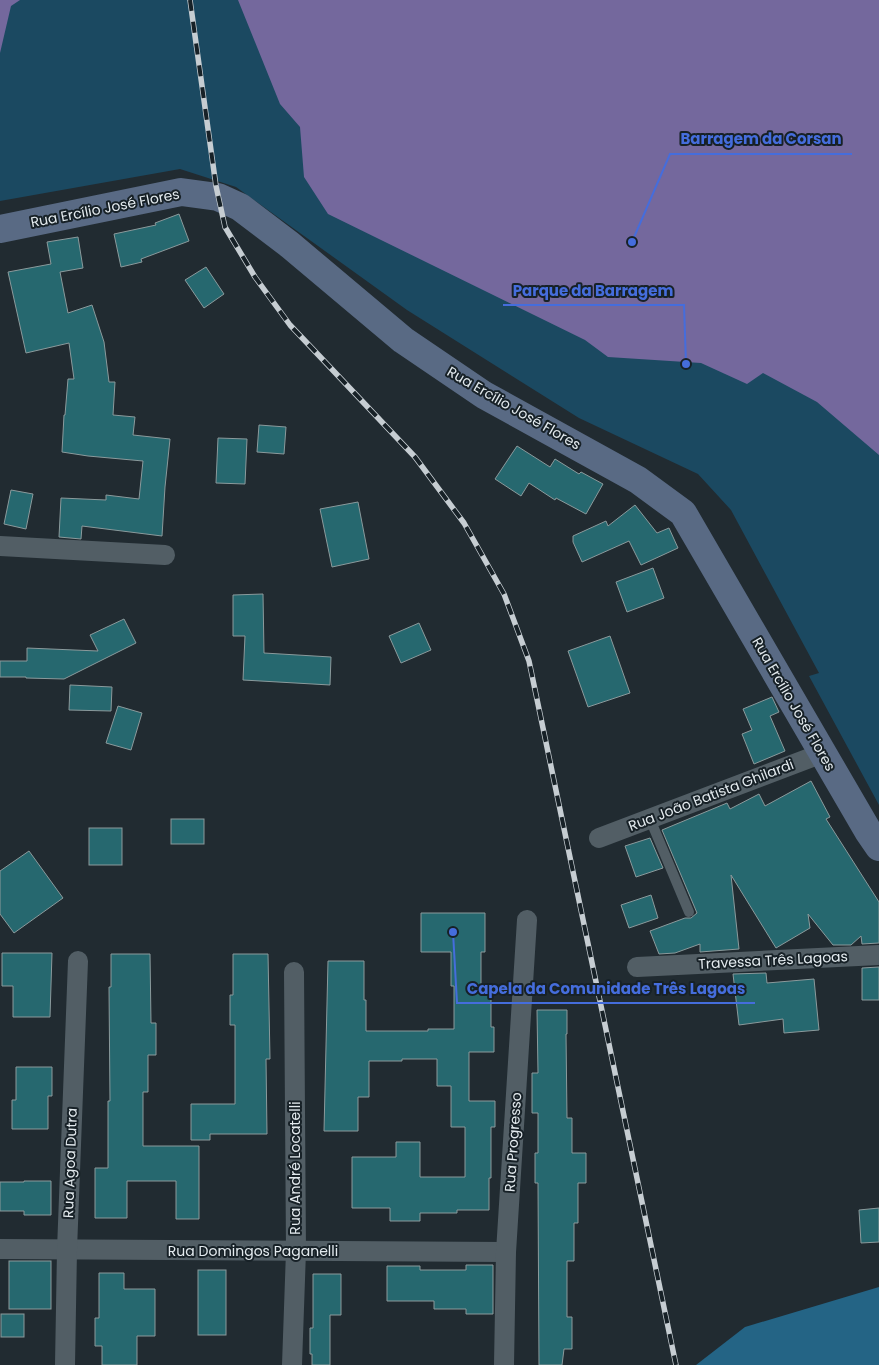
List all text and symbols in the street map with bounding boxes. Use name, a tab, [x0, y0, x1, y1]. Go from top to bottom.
callout: Barragem da Corsan	[670, 124, 852, 154]
text: Barragem da Corsan	[680, 128, 842, 149]
street label: Rua Ercílio José Flores	[29, 184, 181, 232]
callout: Parque da Barragem	[503, 275, 684, 305]
text: Parque da Barragem	[513, 280, 673, 301]
street label: Rua Ercílio José Flores	[443, 361, 585, 455]
street label: Rua Ercílio José Flores	[747, 633, 841, 775]
street label: Rua João Batista Ghilardi	[625, 754, 797, 836]
street label: Travessa Três Lagoas	[698, 946, 848, 974]
callout: Capela da Comunidade Três Lagoas	[457, 973, 755, 1003]
text: Capela da Comunidade Três Lagoas	[467, 978, 745, 999]
street label: Rua Progresso	[500, 1091, 526, 1193]
street label: Rua André Locatelli	[285, 1101, 305, 1235]
street label: Rua Agoa Dutra	[58, 1107, 82, 1219]
street label: Rua Domingos Paganelli	[168, 1241, 338, 1261]

